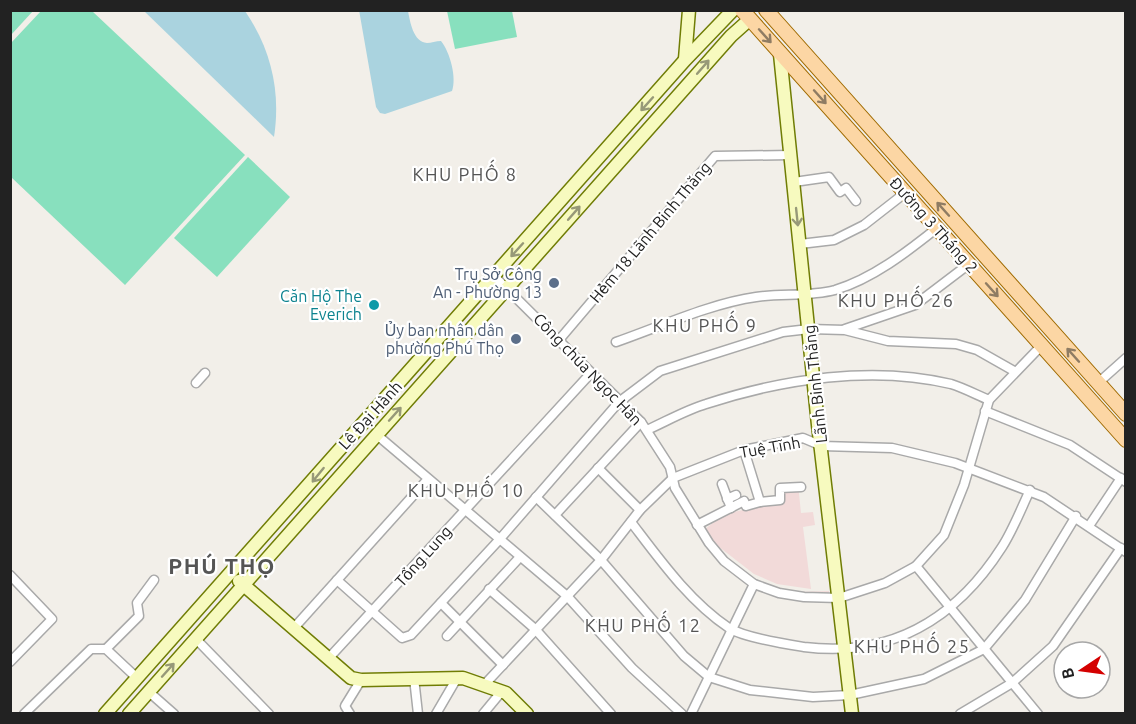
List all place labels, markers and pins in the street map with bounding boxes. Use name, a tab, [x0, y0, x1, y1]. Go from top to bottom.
place label: Trụ Sở Công An - Phường 13	[433, 265, 542, 301]
marker: Trụ Sở Công An - Phường 13	[547, 276, 561, 290]
place label: Căn Hộ The Everich	[280, 287, 362, 323]
marker: Căn Hộ The Everich	[367, 298, 381, 312]
place label: Ủy ban nhân dân phường Phú Thọ	[385, 321, 504, 357]
marker: Ủy ban nhân dân phường Phú Thọ	[509, 332, 523, 346]

